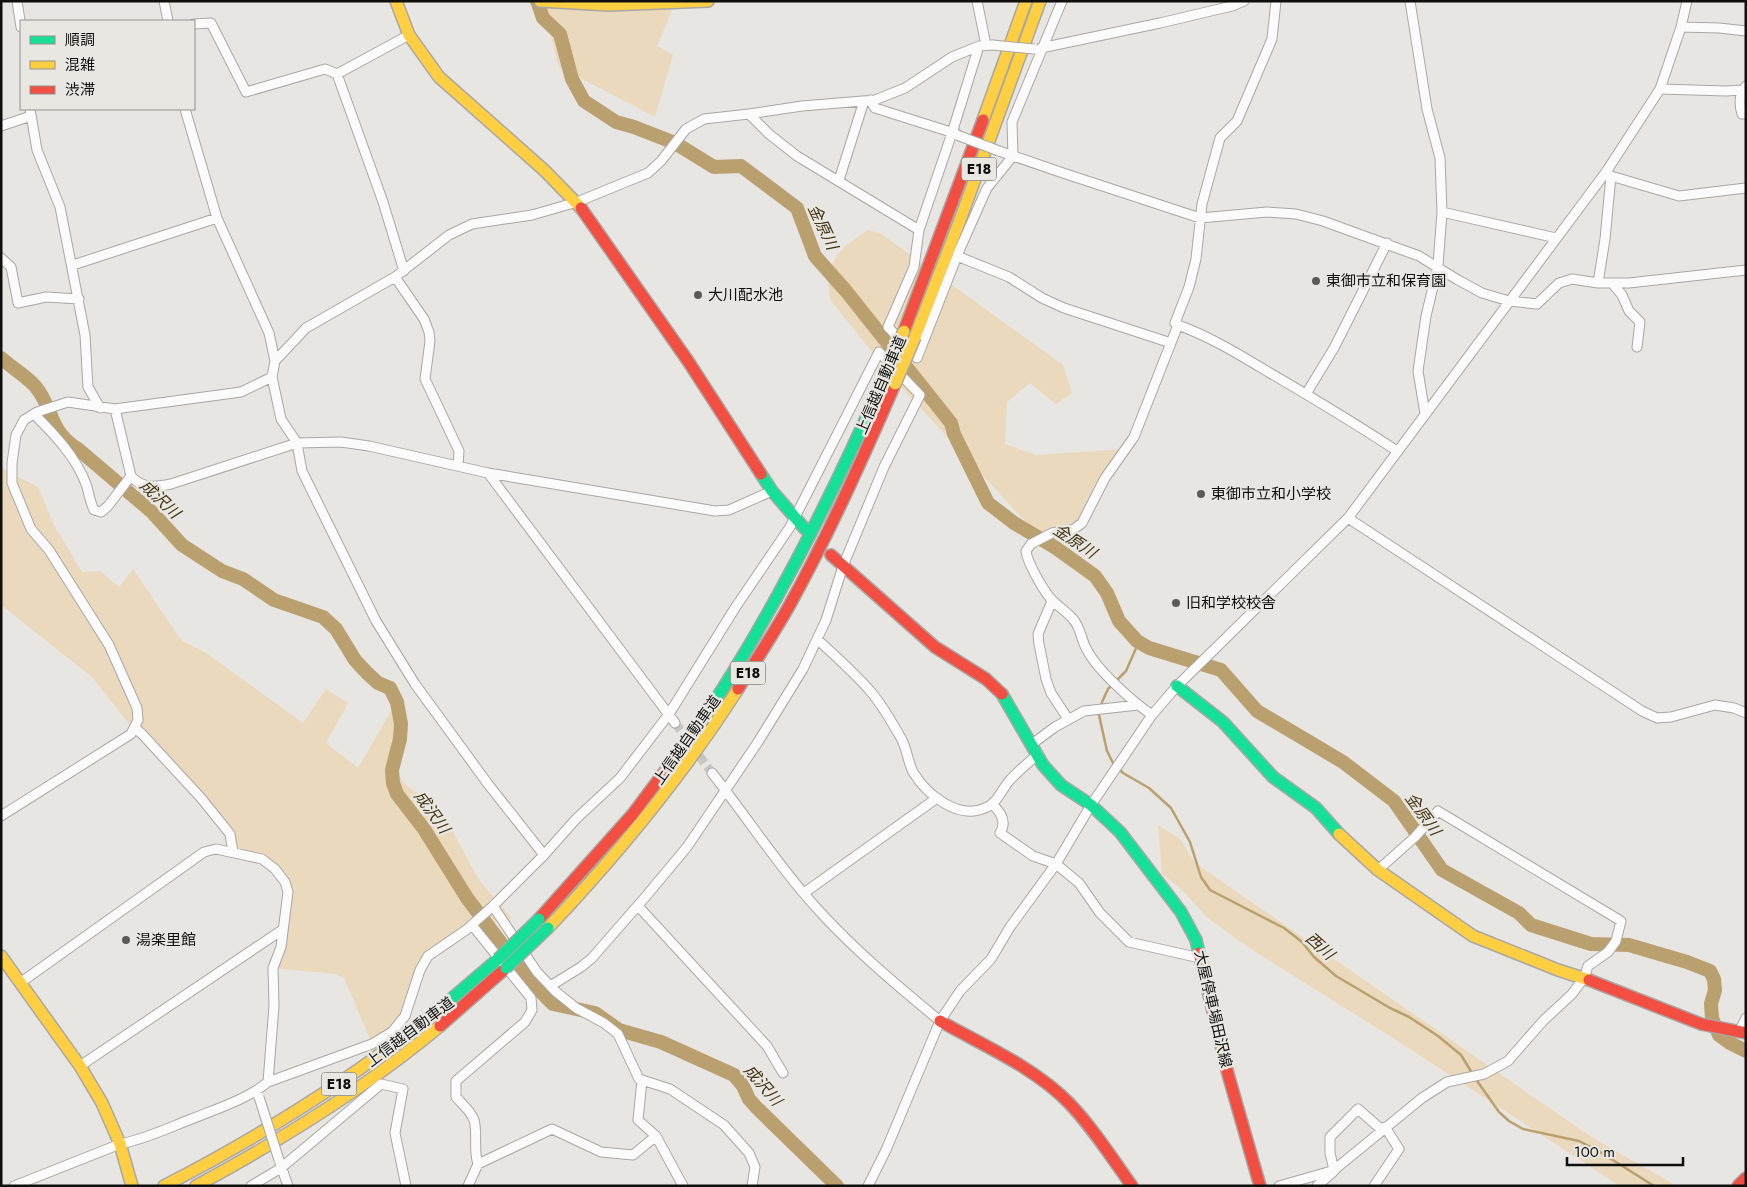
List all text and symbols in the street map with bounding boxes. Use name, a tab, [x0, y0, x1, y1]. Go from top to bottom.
legend	[20, 20, 195, 110]
text: 順調	[65, 29, 95, 51]
text: 混雑	[65, 54, 95, 76]
text: 渋滞	[65, 79, 95, 101]
road number: E18	[962, 157, 996, 180]
water label: 金原川	[802, 200, 844, 255]
place label: 東御市立和保育園	[1326, 270, 1446, 292]
marker: 東御市立和保育園	[1310, 275, 1322, 287]
place label: 大川配水池	[708, 284, 783, 306]
marker: 大川配水池	[692, 289, 704, 301]
street label: 上信越自動車道	[850, 332, 912, 438]
water label: 成沢川	[135, 474, 187, 525]
place label: 東御市立和小学校	[1211, 483, 1331, 505]
marker: 東御市立和小学校	[1195, 488, 1207, 500]
water label: 金原川	[1049, 518, 1103, 565]
place label: 旧和学校校舎	[1186, 592, 1276, 614]
marker: 旧和学校校舎	[1170, 597, 1182, 609]
road number: E18	[730, 661, 766, 684]
street label: 上信越自動車道	[648, 691, 726, 789]
water label: 成沢川	[409, 786, 457, 840]
water label: 金原川	[1400, 788, 1448, 842]
water label: 西川	[1300, 927, 1341, 967]
place label: 湯楽里館	[136, 929, 196, 951]
marker: 湯楽里館	[120, 934, 132, 946]
street label: 大屋停車場田沢線	[1189, 948, 1237, 1070]
street label: 上信越自動車道	[361, 992, 459, 1072]
water label: 成沢川	[739, 1059, 789, 1112]
road number: E18	[322, 1072, 356, 1096]
scale bar	[1567, 1134, 1683, 1166]
text: 100 m	[1574, 1141, 1615, 1163]

